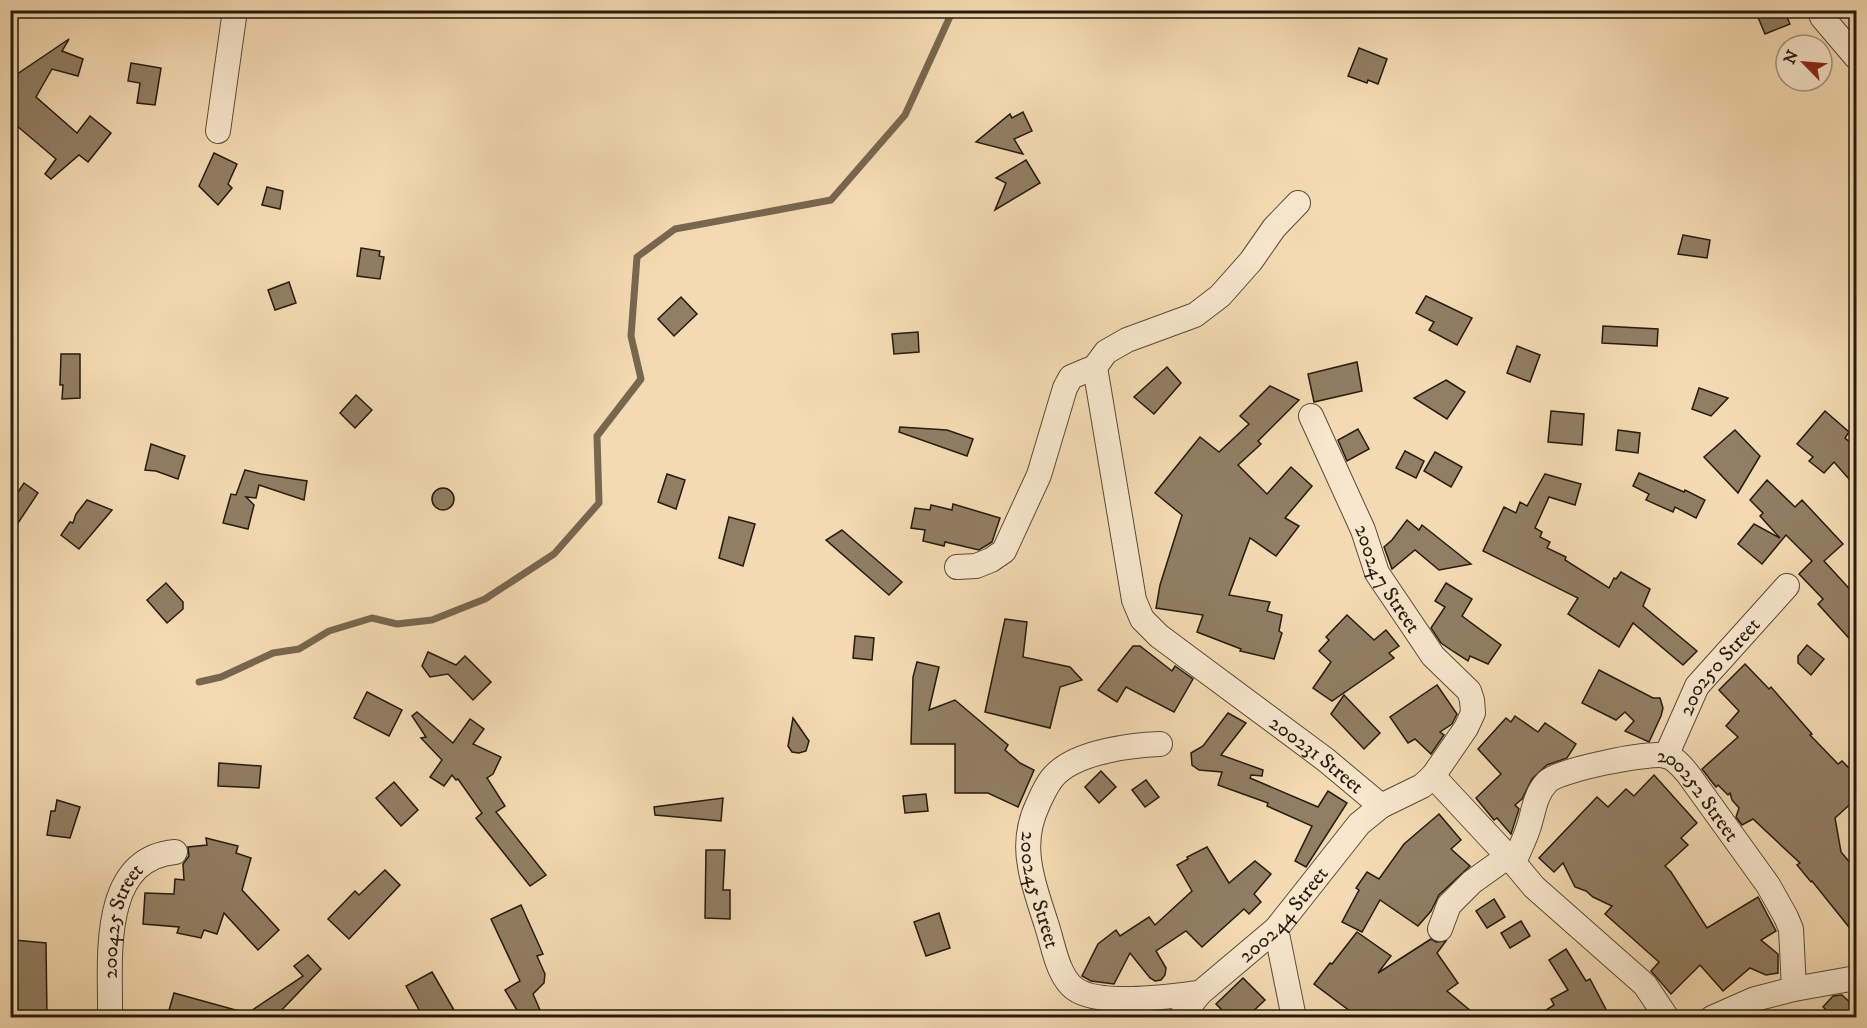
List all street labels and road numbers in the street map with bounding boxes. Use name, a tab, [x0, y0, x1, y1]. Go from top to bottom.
street label: 200247 Street	[1348, 520, 1426, 639]
street label: 200250 Street	[1673, 612, 1766, 720]
street label: 200231 Street	[1264, 710, 1369, 800]
street label: 200252 Street	[1656, 743, 1745, 847]
street label: 200245 Street	[1014, 830, 1065, 952]
street label: 200425 Street	[98, 857, 149, 979]
street label: 200244 Street	[1234, 861, 1335, 969]

